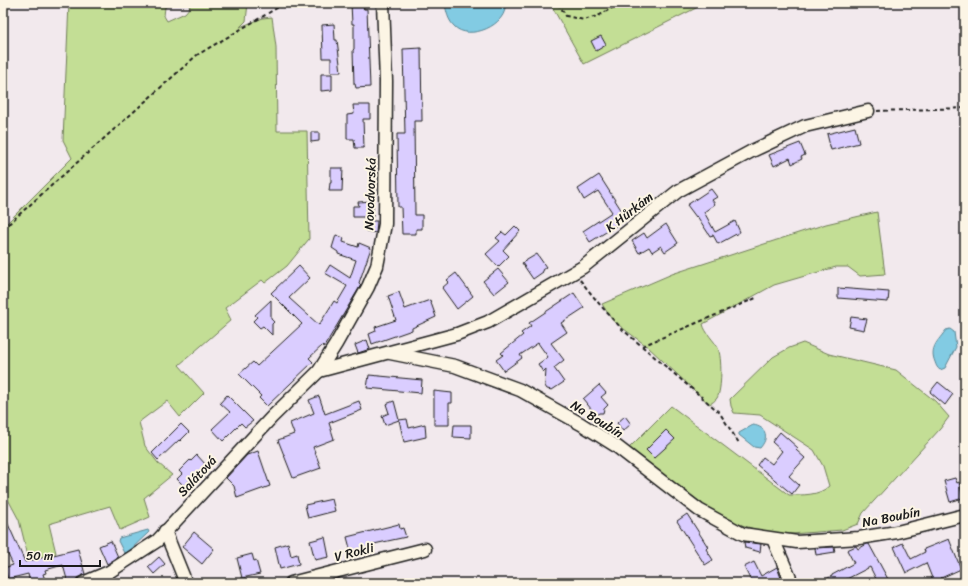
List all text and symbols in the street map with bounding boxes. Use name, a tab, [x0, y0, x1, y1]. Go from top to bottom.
street label: Novodvorská	[357, 157, 383, 231]
street label: K Hůrkám	[600, 186, 658, 238]
street label: Na Boubín	[566, 394, 628, 444]
street label: Salátová	[172, 450, 223, 502]
street label: Na Boubín	[860, 500, 922, 534]
street label: V Rokli	[332, 536, 376, 568]
scale bar	[20, 542, 100, 568]
text: 50 m	[26, 545, 53, 567]

